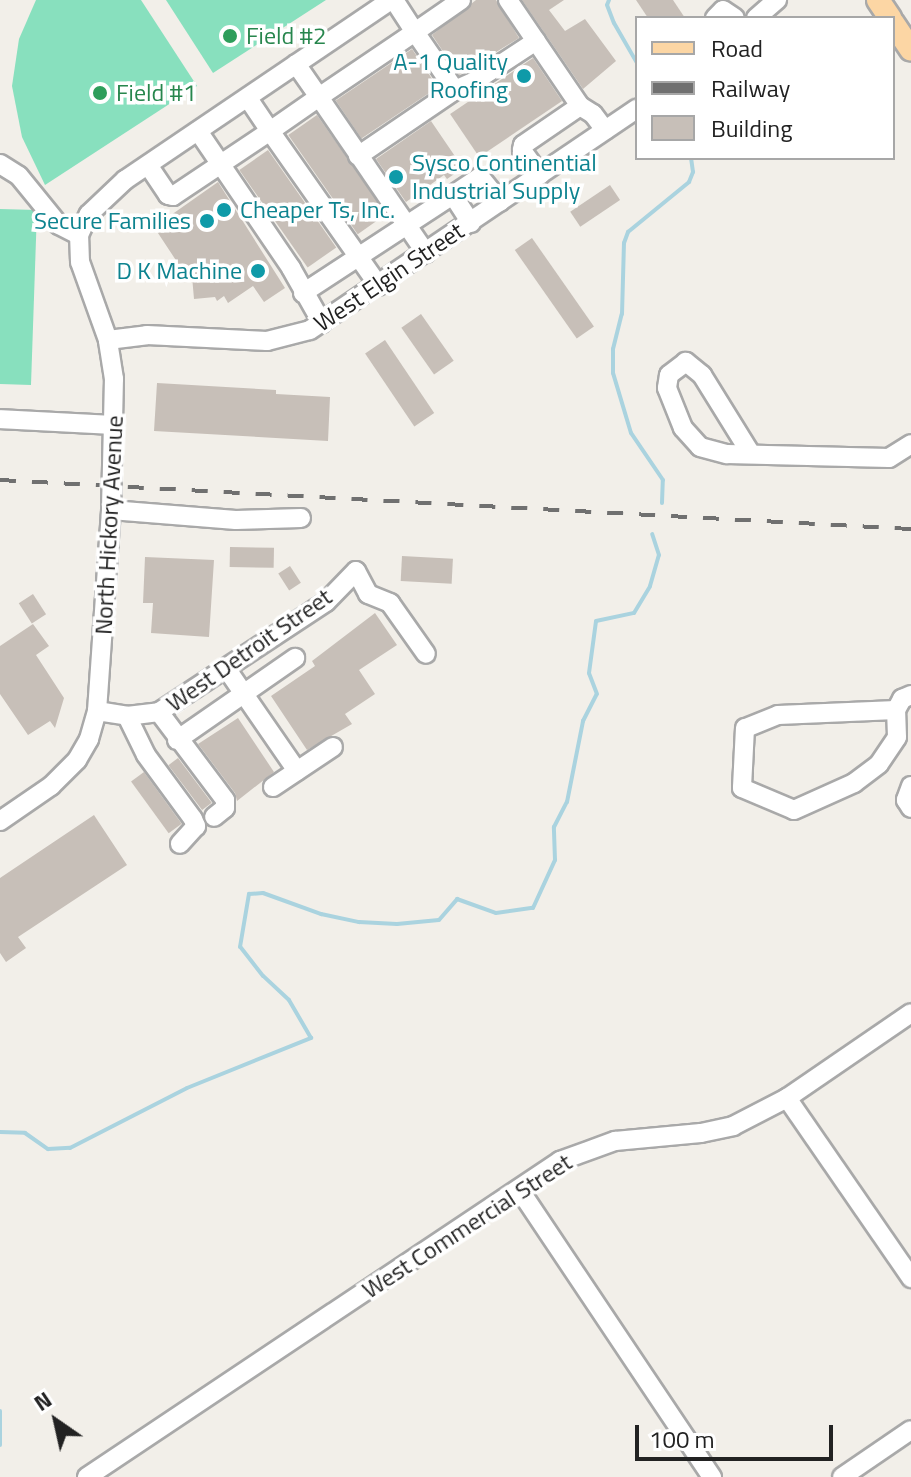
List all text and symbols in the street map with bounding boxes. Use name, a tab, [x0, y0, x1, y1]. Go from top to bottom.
legend	[635, 16, 895, 160]
place label: Field #2	[246, 22, 326, 50]
marker: Field #2	[221, 27, 239, 45]
text: Road	[711, 30, 763, 66]
place label: A-1 Quality Roofing	[393, 48, 508, 104]
marker: A-1 Quality Roofing	[515, 67, 533, 85]
text: Railway	[711, 70, 790, 106]
place label: Field #1	[116, 79, 196, 107]
marker: Field #1	[91, 84, 109, 102]
text: Building	[711, 110, 793, 146]
place label: Sysco Continential Industrial Supply	[412, 149, 597, 205]
marker: Sysco Continential Industrial Supply	[387, 168, 405, 186]
place label: Cheaper Ts, Inc.	[240, 196, 395, 224]
marker: Cheaper Ts, Inc.	[215, 201, 233, 219]
place label: Secure Families	[34, 207, 191, 235]
marker: Secure Families	[198, 212, 216, 230]
street label: West Elgin Street	[309, 216, 469, 338]
place label: D K Machine	[117, 257, 242, 285]
marker: D K Machine	[249, 262, 267, 280]
street label: North Hickory Avenue	[89, 415, 129, 635]
street label: West Detroit Street	[161, 582, 337, 718]
street label: West Commercial Street	[357, 1147, 577, 1305]
north arrow	[16, 1381, 96, 1461]
text: N	[27, 1383, 58, 1419]
scale bar	[639, 1409, 837, 1459]
text: 100 m	[649, 1421, 715, 1457]

